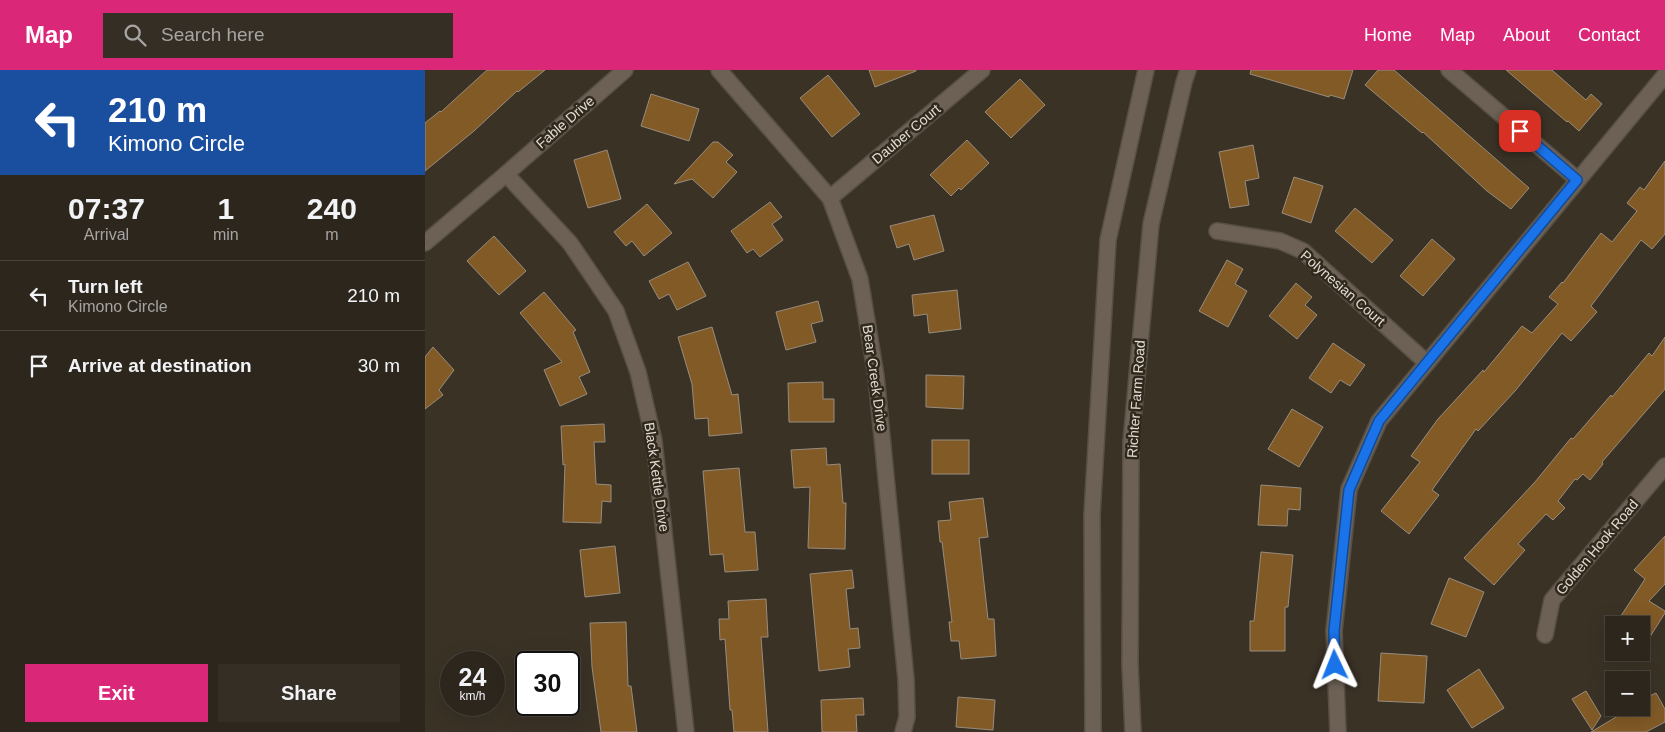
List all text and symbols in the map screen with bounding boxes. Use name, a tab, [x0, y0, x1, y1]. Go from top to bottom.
search box	[103, 13, 453, 58]
text: Map	[25, 21, 73, 48]
icon: search	[121, 21, 149, 49]
text: Search here	[161, 24, 265, 45]
text: Home	[1364, 25, 1412, 45]
text: Map	[1440, 25, 1475, 45]
text: About	[1503, 25, 1550, 45]
text: Contact	[1578, 25, 1640, 45]
icon: left	[25, 90, 90, 155]
text: 210 m	[108, 90, 207, 129]
street label: Fable Drive	[533, 92, 597, 152]
street label: Dauber Court	[869, 101, 943, 167]
pin	[1499, 110, 1541, 152]
icon: arrive	[1506, 117, 1534, 145]
text: Kimono Circle	[108, 131, 245, 156]
text: 07:37	[68, 192, 145, 225]
text: 1	[217, 192, 234, 225]
text: 240	[307, 192, 357, 225]
text: Arrival	[84, 226, 129, 243]
text: min	[213, 226, 239, 243]
text: m	[325, 226, 338, 243]
street label: Polynesian Court	[1298, 247, 1389, 329]
text: Turn left	[68, 276, 143, 297]
icon: left	[25, 282, 53, 310]
text: 210 m	[347, 285, 400, 306]
text: Kimono Circle	[68, 298, 168, 315]
street label: Bear Creek Drive	[860, 324, 890, 432]
street label: Richter Farm Road	[1124, 339, 1148, 459]
icon: arrive	[25, 352, 53, 380]
text: Arrive at destination	[68, 355, 252, 376]
text: 30 m	[358, 355, 400, 376]
street label: Black Kettle Drive	[641, 421, 673, 533]
street label: Golden Hook Road	[1553, 496, 1641, 598]
map controls	[1605, 616, 1650, 716]
button: +	[1605, 616, 1650, 661]
position arrow	[1308, 638, 1360, 690]
speed limit sign: 30	[515, 651, 580, 716]
text: 24	[459, 663, 486, 691]
button: Exit	[25, 664, 208, 722]
button: Share	[218, 664, 400, 722]
button: −	[1605, 671, 1650, 716]
text: km/h	[459, 689, 486, 703]

